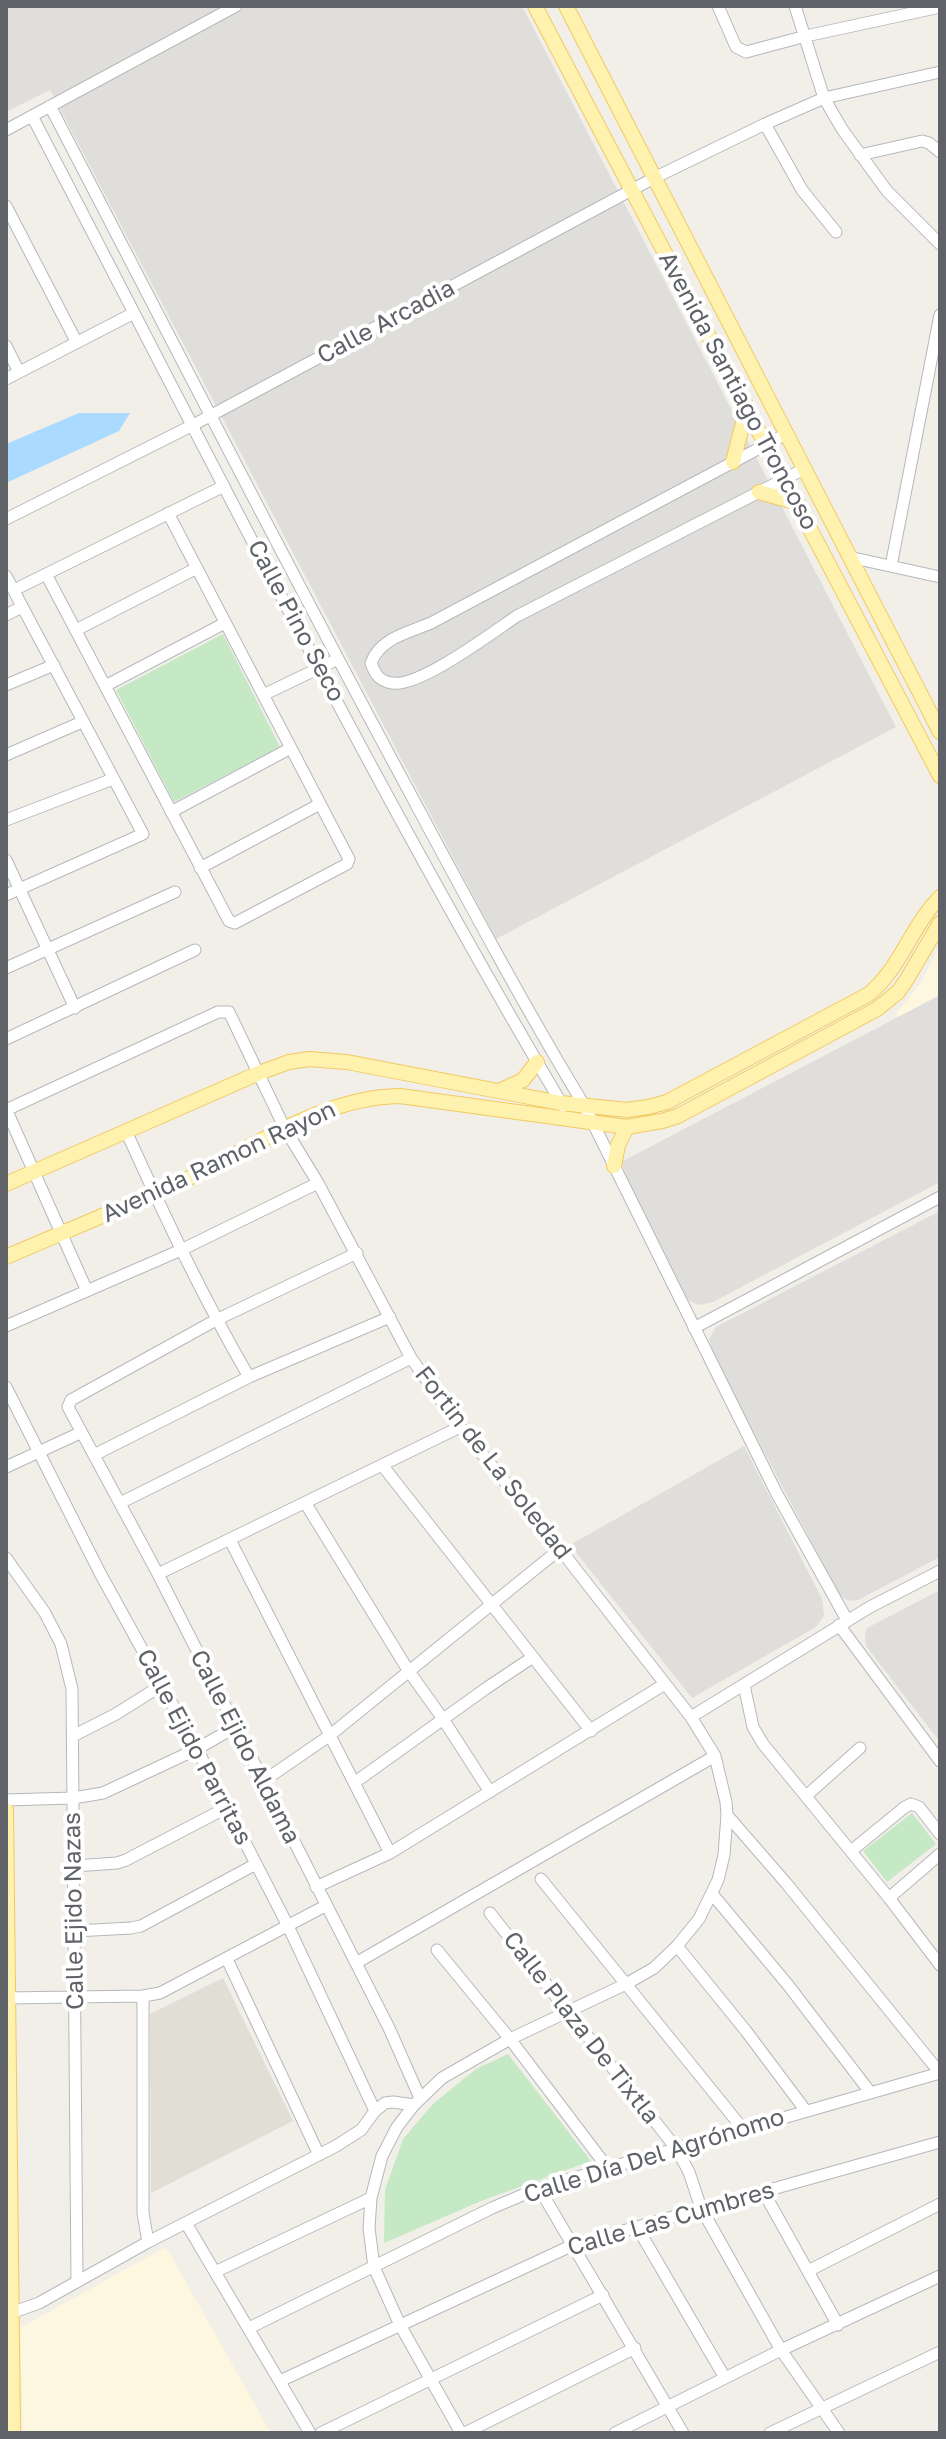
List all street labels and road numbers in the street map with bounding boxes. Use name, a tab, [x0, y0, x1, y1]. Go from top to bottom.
street label: Avenida Santiago Troncoso	[652, 247, 824, 535]
street label: Calle Arcadia	[312, 274, 460, 370]
street label: Calle Pino Seco	[241, 535, 351, 707]
street label: Avenida Ramon Rayon	[98, 1095, 340, 1229]
street label: Fortin de La Soledad	[409, 1361, 577, 1565]
street label: Calle Ejido Parritas	[130, 1644, 258, 1850]
street label: Calle Ejido Aldama	[184, 1645, 306, 1849]
street label: Calle Ejido Nazas	[58, 1812, 90, 2010]
street label: Calle Plaza De Tixtla	[497, 1926, 665, 2130]
street label: Calle Día Del Agrónomo	[520, 2103, 788, 2209]
street label: Calle Las Cumbres	[564, 2176, 778, 2262]

